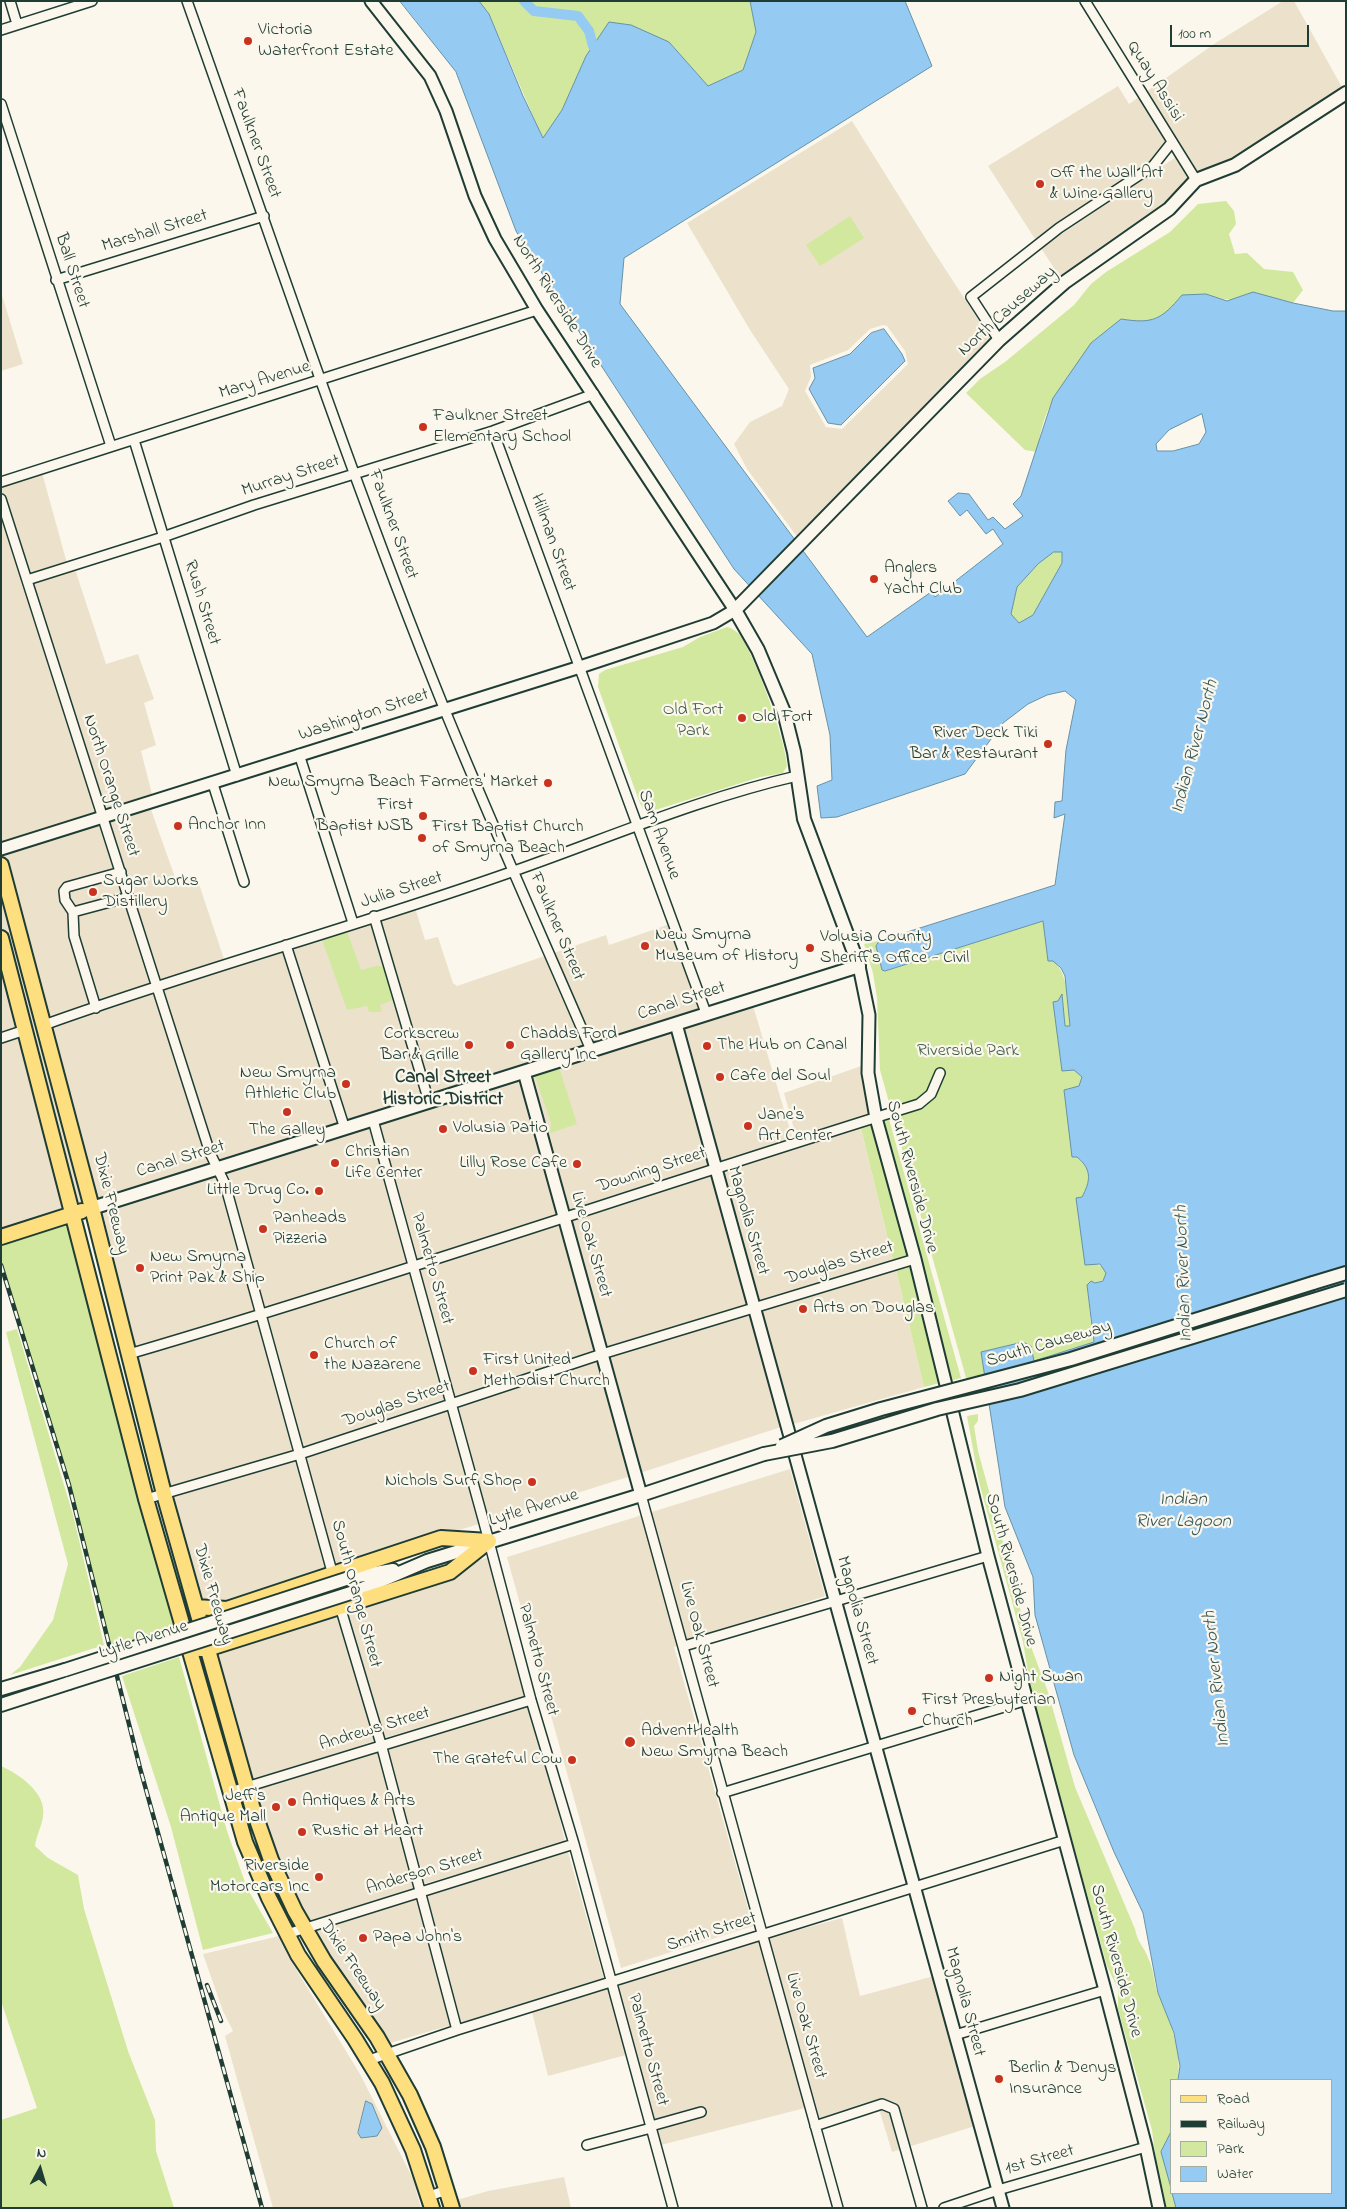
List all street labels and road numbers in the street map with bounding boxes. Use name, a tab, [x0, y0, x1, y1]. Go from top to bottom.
street label: Quay Assisi	[1121, 38, 1187, 126]
street label: Faulkner Street	[225, 86, 285, 202]
street label: Marshall Street	[99, 206, 211, 258]
street label: Ball Street	[49, 231, 93, 311]
street label: North Riverside Drive	[506, 231, 606, 373]
street label: North Causeway	[954, 262, 1062, 362]
street label: Mary Avenue	[217, 357, 313, 405]
street label: Murray Street	[239, 451, 343, 503]
street label: Faulkner Street	[362, 467, 422, 583]
street label: Hillman Street	[524, 491, 580, 595]
street label: Rush Street	[178, 558, 224, 648]
street label: Washington Street	[296, 685, 432, 747]
street label: North Orange Street	[77, 712, 143, 860]
street label: Sam Avenue	[632, 787, 684, 883]
street label: Julia Street	[358, 868, 446, 914]
street label: Faulkner Street	[524, 870, 588, 984]
street label: Canal Street	[635, 978, 729, 1026]
street label: South Riverside Drive	[880, 1098, 942, 1256]
street label: Canal Street	[134, 1136, 228, 1184]
street label: Downing Street	[595, 1143, 709, 1199]
street label: Dixie Freeway	[87, 1151, 133, 1257]
street label: Magnolia Street	[721, 1164, 773, 1278]
street label: Live Oak Street	[565, 1190, 615, 1300]
street label: Palmetto Street	[405, 1211, 457, 1327]
street label: Douglas Street	[783, 1237, 897, 1291]
street label: South Causeway	[984, 1317, 1114, 1373]
street label: Douglas Street	[341, 1377, 453, 1433]
street label: Lytle Avenue	[487, 1485, 581, 1533]
street label: South Riverside Drive	[979, 1491, 1041, 1649]
street label: South Orange Street	[325, 1518, 385, 1670]
street label: Dixie Freeway	[187, 1542, 237, 1648]
street label: Magnolia Street	[830, 1554, 882, 1668]
street label: Live Oak Street	[673, 1579, 723, 1691]
street label: Palmetto Street	[512, 1601, 562, 1719]
street label: Lytle Avenue	[97, 1616, 191, 1666]
street label: Andrews Street	[317, 1703, 433, 1757]
street label: Anderson Street	[364, 1845, 486, 1901]
street label: South Riverside Drive	[1084, 1882, 1146, 2040]
street label: Smith Street	[664, 1908, 760, 1958]
street label: Dixie Freeway	[314, 1917, 390, 2015]
street label: Magnolia Street	[939, 1945, 989, 2059]
street label: Live Oak Street	[780, 1971, 830, 2081]
street label: Palmetto Street	[622, 1991, 672, 2109]
street label: 1st Street	[1003, 2141, 1077, 2181]

